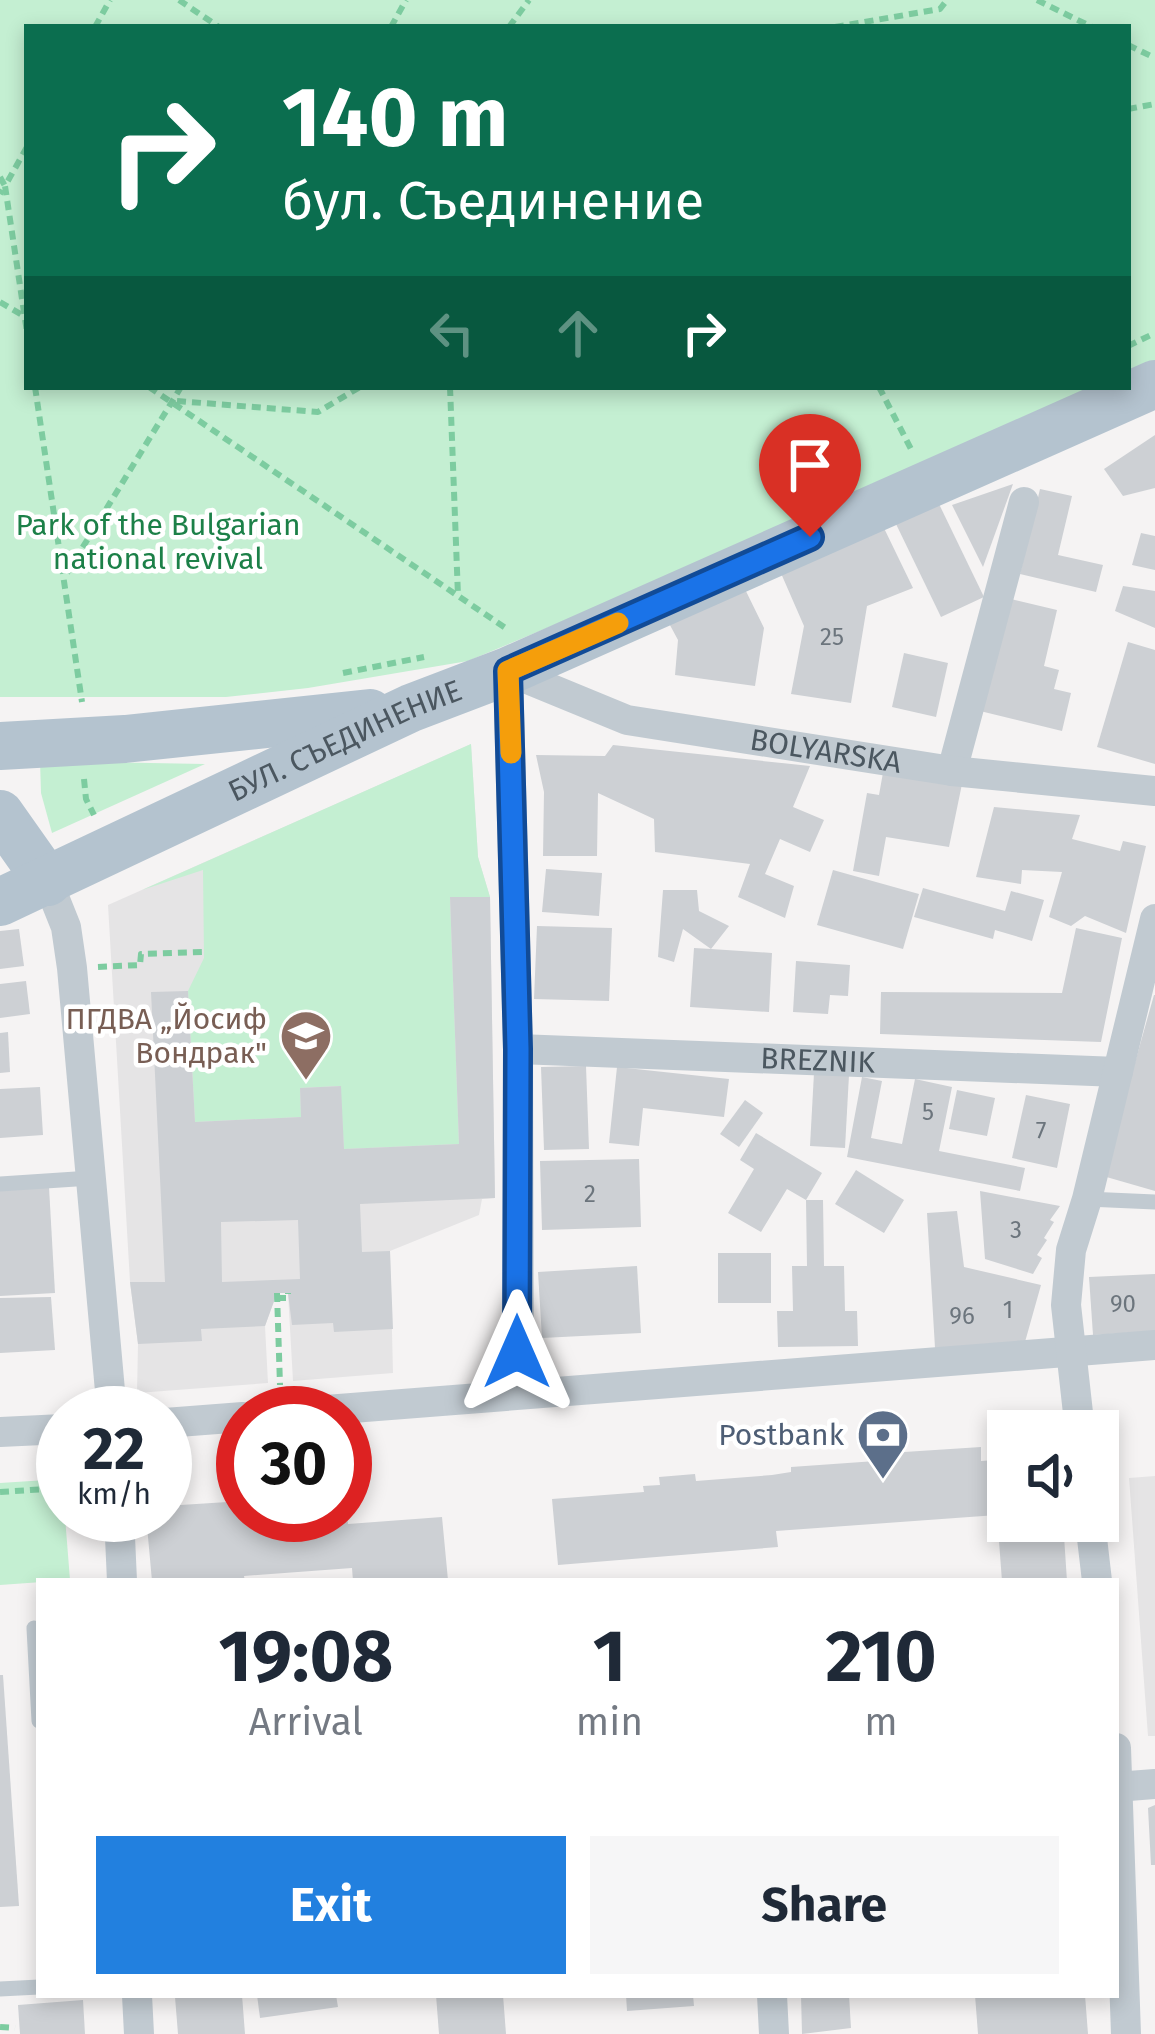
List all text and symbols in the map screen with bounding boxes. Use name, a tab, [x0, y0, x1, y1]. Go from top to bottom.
text: 140 m	[282, 67, 508, 168]
icon: right	[84, 72, 240, 228]
text: бул. Съединение	[282, 169, 704, 233]
icon: left	[419, 300, 485, 366]
icon: ahead	[545, 300, 611, 366]
icon: right	[671, 300, 737, 366]
pin	[759, 414, 861, 537]
icon: arrive	[777, 432, 843, 498]
park label: Park of the Bulgarian national revival	[16, 507, 301, 577]
house number: 25	[820, 623, 844, 651]
street label: БУЛ. СЪЕДИНЕНИЕ	[223, 672, 467, 810]
street label: BOLYARSKA	[748, 722, 905, 781]
place label: ПГДВА „Йосиф Вондрак"	[66, 1001, 267, 1071]
school or university icon: ПГДВА „Йосиф Вондрак"	[278, 1008, 334, 1082]
street label: BREZNIK	[760, 1040, 876, 1081]
house number: 5	[922, 1098, 934, 1126]
house number: 7	[1036, 1117, 1046, 1145]
house number: 2	[584, 1180, 596, 1208]
house number: 3	[1010, 1216, 1022, 1244]
position arrow	[454, 1289, 580, 1415]
house number: 90	[1110, 1290, 1136, 1318]
house number: 1	[1003, 1296, 1013, 1324]
house number: 96	[949, 1302, 975, 1330]
speed limit sign: 30	[216, 1386, 372, 1542]
bank icon: Postbank	[855, 1407, 911, 1481]
map controls	[987, 1410, 1119, 1542]
button: sound	[987, 1410, 1119, 1542]
text: 22	[83, 1413, 145, 1485]
place label: Postbank	[718, 1417, 845, 1453]
text: km/h	[77, 1476, 151, 1512]
text: 19:08	[218, 1614, 393, 1700]
text: 1	[593, 1614, 626, 1700]
text: 210	[825, 1614, 937, 1700]
text: Arrival	[249, 1699, 363, 1745]
text: min	[576, 1699, 643, 1745]
text: m	[864, 1699, 898, 1745]
button: Exit	[96, 1836, 566, 1974]
button: Share	[590, 1836, 1059, 1974]

